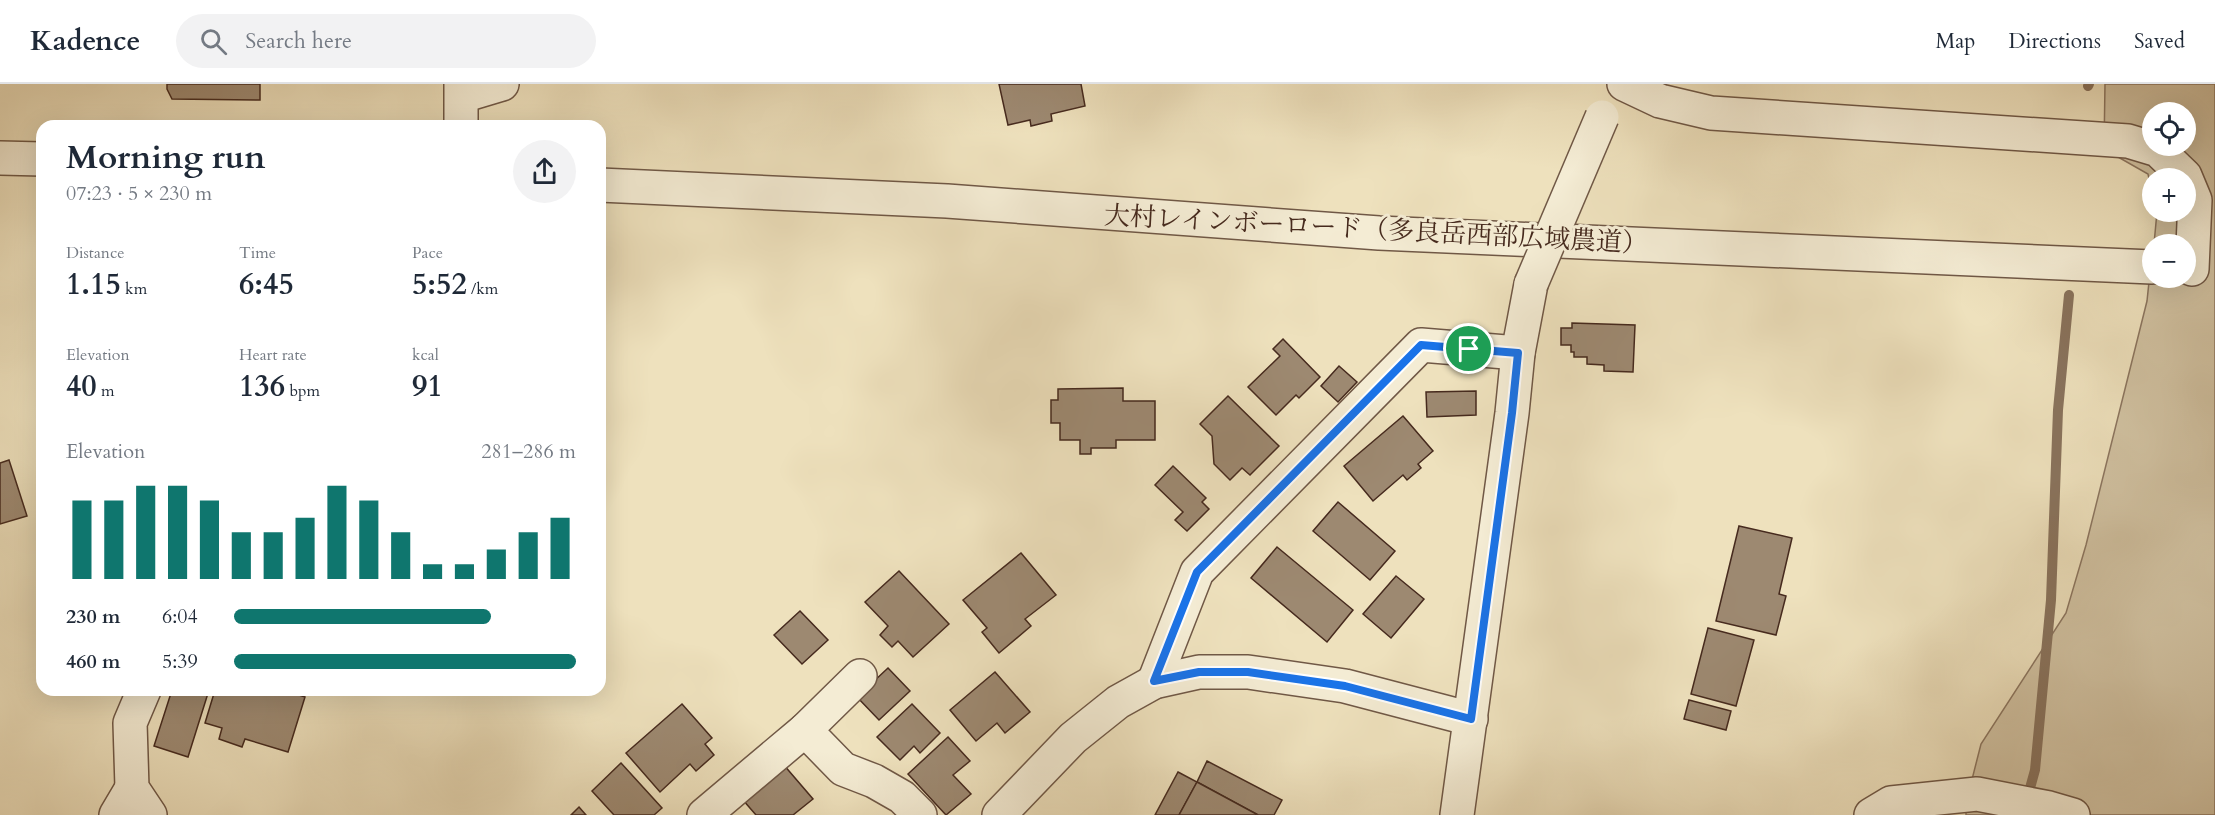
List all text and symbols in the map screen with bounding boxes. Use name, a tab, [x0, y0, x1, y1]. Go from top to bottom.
search box	[176, 14, 596, 68]
text: Kadence	[30, 22, 140, 60]
icon: search	[197, 25, 230, 58]
text: Search here	[245, 26, 352, 56]
text: Map	[1935, 27, 1975, 56]
text: Directions	[2008, 27, 2101, 56]
text: Saved	[2134, 27, 2185, 56]
map controls	[2142, 102, 2196, 288]
button: locate	[2142, 102, 2196, 156]
text: Morning run	[66, 135, 266, 180]
button: share	[513, 140, 576, 203]
button: +	[2142, 168, 2196, 222]
text: 07:23 · 5 × 230 m	[66, 180, 212, 207]
street label: 大村レインボーロード（多良岳西部広域農道）	[1103, 198, 1649, 261]
button: −	[2142, 234, 2196, 288]
text: Distance	[66, 242, 124, 264]
text: Time	[239, 242, 276, 264]
text: Pace	[412, 242, 443, 264]
text: 1.15	[66, 264, 121, 305]
text: 6:45	[239, 264, 294, 305]
text: 5:52	[412, 264, 467, 305]
text: km	[121, 278, 147, 300]
text: /km	[467, 278, 498, 300]
pin	[1443, 323, 1494, 374]
icon: arrive	[1452, 332, 1485, 365]
text: Elevation	[66, 344, 130, 366]
text: Heart rate	[239, 344, 307, 366]
text: kcal	[412, 344, 439, 366]
text: 40	[66, 366, 97, 407]
text: 136	[239, 366, 285, 407]
text: 91	[412, 366, 443, 407]
text: m	[97, 380, 115, 402]
text: bpm	[285, 380, 320, 402]
text: Elevation	[66, 438, 145, 465]
text: 281–286 m	[481, 438, 576, 465]
text: 230 m	[66, 603, 121, 630]
text: 6:04	[162, 603, 198, 630]
text: 460 m	[66, 648, 121, 675]
text: 5:39	[162, 648, 198, 675]

